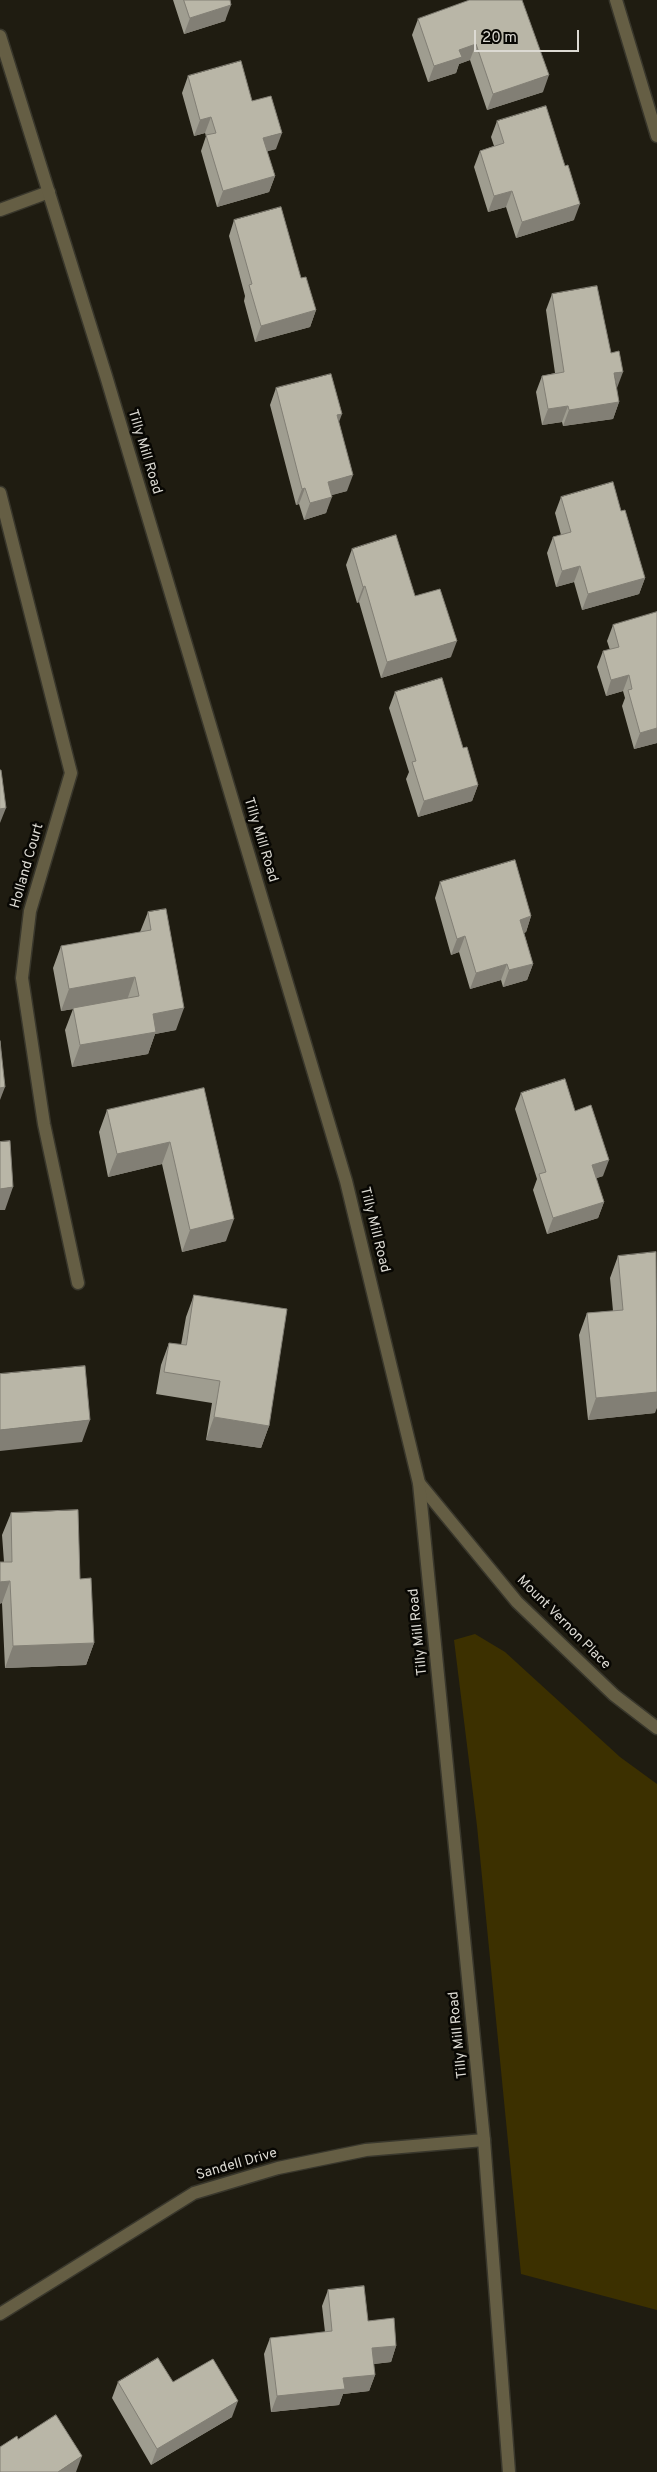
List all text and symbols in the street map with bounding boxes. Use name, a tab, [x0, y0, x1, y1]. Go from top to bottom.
scale bar	[477, 20, 582, 52]
text: 20 m	[482, 29, 517, 48]
street label: Tilly Mill Road	[123, 408, 165, 496]
street label: Tilly Mill Road	[239, 796, 281, 884]
street label: Holland Court	[8, 822, 48, 910]
street label: Tilly Mill Road	[355, 1185, 393, 1275]
street label: Mount Vernon Place	[513, 1573, 613, 1673]
street label: Tilly Mill Road	[406, 1588, 432, 1676]
street label: Tilly Mill Road	[446, 1991, 472, 2079]
street label: Sandell Drive	[195, 2145, 279, 2185]

